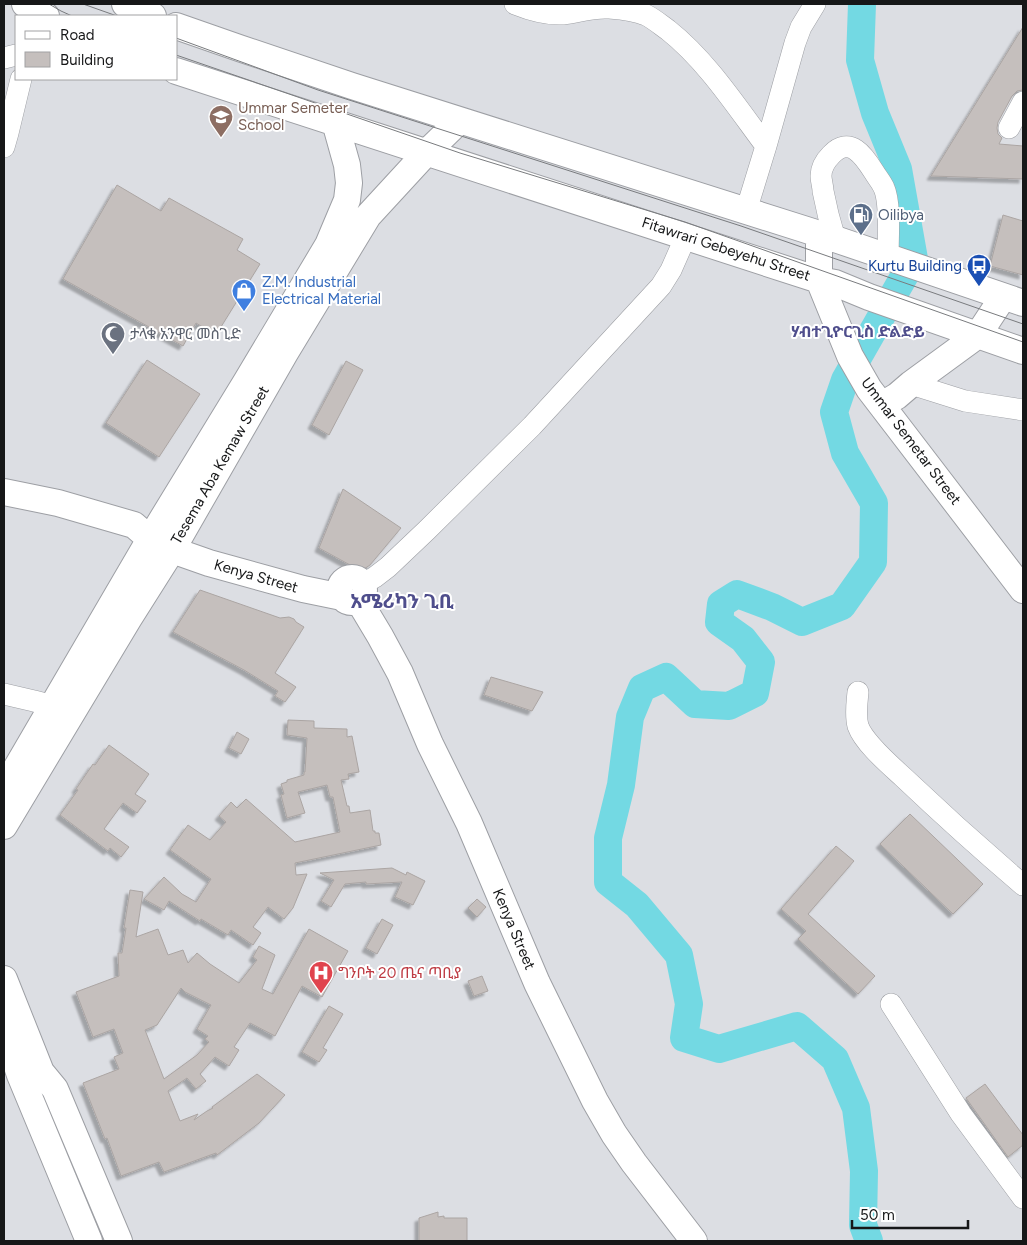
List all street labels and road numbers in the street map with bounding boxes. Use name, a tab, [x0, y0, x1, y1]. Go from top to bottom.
street label: Fitawrari Gebeyehu Street	[639, 213, 813, 285]
street label: Ummar Semetar Street	[857, 374, 965, 509]
street label: Tesema Aba Kemaw Street	[167, 382, 273, 548]
street label: Kenya Street	[212, 555, 300, 597]
street label: Kenya Street	[489, 886, 539, 973]

